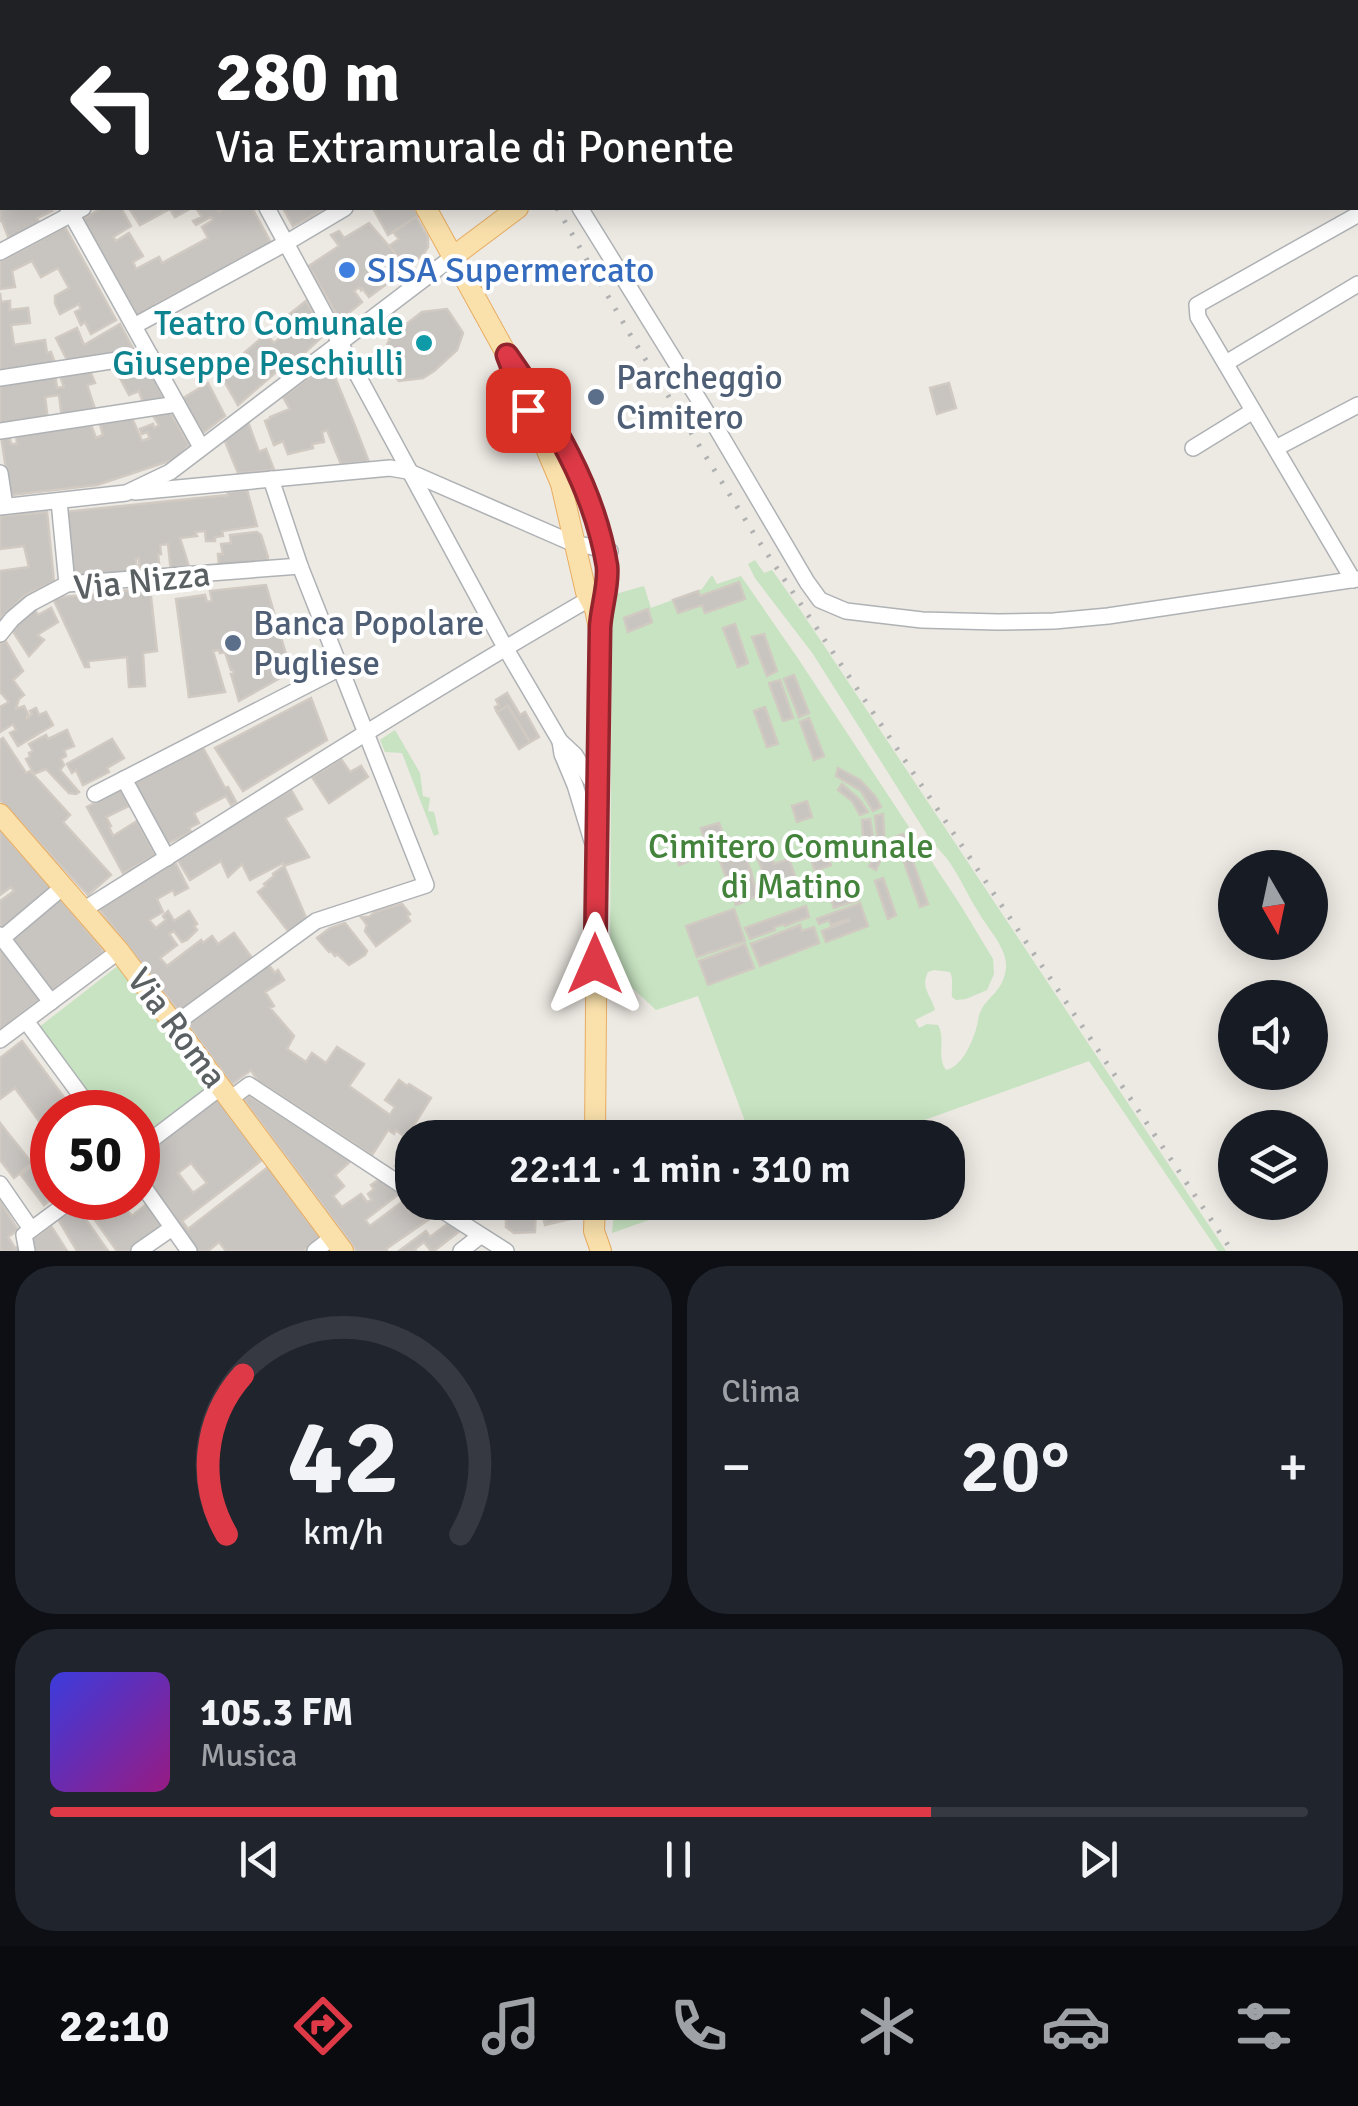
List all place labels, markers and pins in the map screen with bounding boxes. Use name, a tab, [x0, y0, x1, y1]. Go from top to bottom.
place label: SISA Supermercato	[367, 249, 654, 292]
marker: SISA Supermercato	[336, 259, 358, 281]
place label: Teatro Comunale Giuseppe Peschiulli	[112, 302, 404, 385]
marker: Teatro Comunale Giuseppe Peschiulli	[413, 332, 435, 354]
place label: Parcheggio Cimitero	[616, 356, 783, 439]
pin	[486, 368, 571, 453]
marker: Parcheggio Cimitero	[585, 386, 607, 408]
place label: Banca Popolare Pugliese	[253, 602, 485, 685]
marker: Banca Popolare Pugliese	[222, 632, 244, 654]

